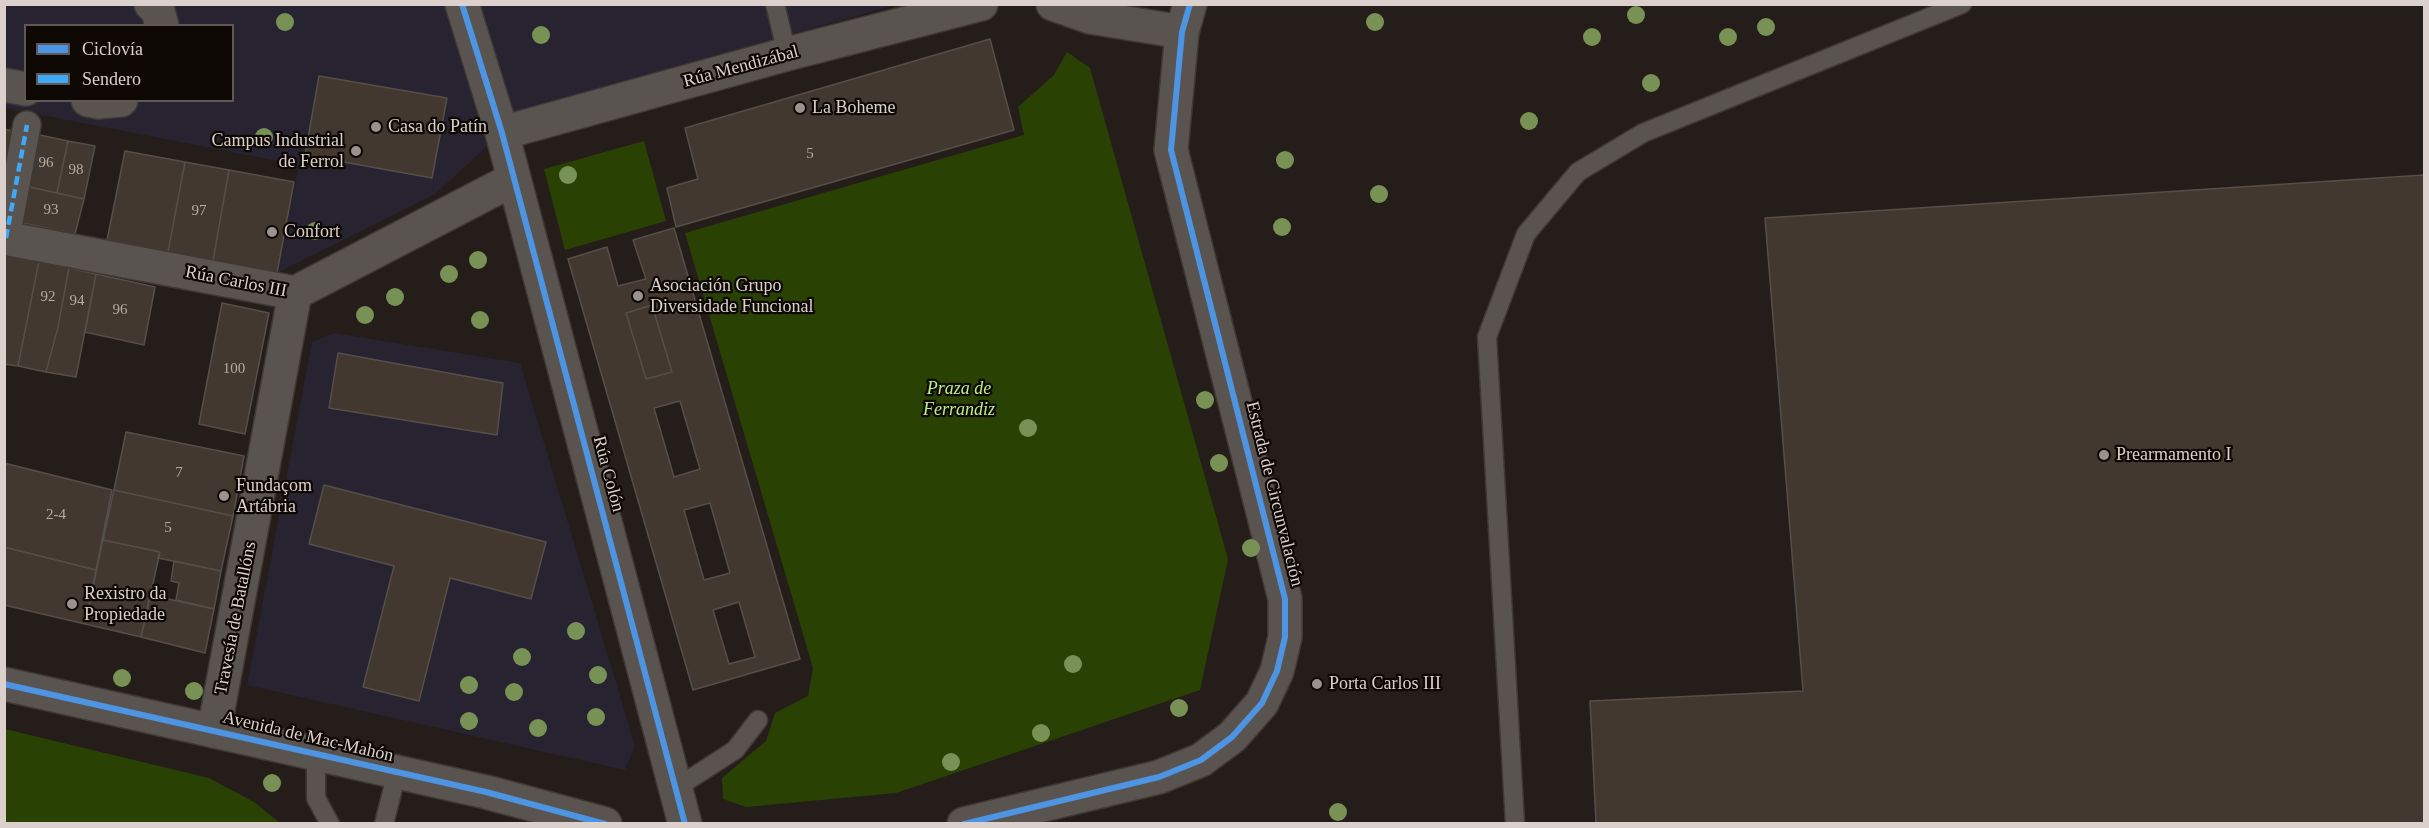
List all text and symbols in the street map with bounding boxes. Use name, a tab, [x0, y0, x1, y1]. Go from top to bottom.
legend	[24, 24, 234, 102]
text: Ciclovía	[82, 39, 143, 59]
street label: Rúa Mendizábal	[681, 41, 801, 93]
text: Sendero	[82, 69, 141, 89]
place label: La Boheme	[812, 97, 895, 119]
marker: La Boheme	[793, 101, 807, 115]
place label: Casa do Patín	[388, 116, 487, 138]
marker: Casa do Patín	[369, 120, 383, 134]
place label: Campus Industrial de Ferrol	[212, 130, 344, 172]
marker: Campus Industrial de Ferrol	[349, 144, 363, 158]
house number: 5	[806, 145, 814, 163]
house number: 96	[38, 154, 54, 172]
house number: 98	[68, 161, 84, 179]
house number: 93	[44, 201, 58, 219]
house number: 97	[192, 202, 206, 220]
place label: Confort	[284, 221, 340, 243]
marker: Confort	[265, 225, 279, 239]
street label: Rúa Carlos III	[183, 262, 289, 302]
place label: Asociación Grupo Diversidade Funcional	[650, 275, 813, 318]
house number: 92	[40, 288, 56, 306]
marker: Asociación Grupo Diversidade Funcional	[631, 289, 645, 303]
house number: 94	[70, 292, 84, 310]
house number: 96	[112, 301, 128, 319]
house number: 100	[223, 360, 245, 378]
park label: Praza de Ferrandiz	[923, 378, 995, 420]
street label: Estrada de Circunvalación	[1241, 399, 1307, 589]
street label: Rúa Colón	[588, 434, 628, 514]
place label: Prearmamento I	[2116, 444, 2231, 466]
marker: Prearmamento I	[2097, 448, 2111, 462]
house number: 7	[175, 464, 183, 482]
place label: Fundaçom Artábria	[236, 475, 312, 518]
marker: Fundaçom Artábria	[217, 489, 231, 503]
house number: 2-4	[46, 506, 66, 524]
house number: 5	[164, 519, 172, 537]
street label: Travesía de Batallóns	[211, 540, 261, 696]
place label: Rexistro da Propiedade	[84, 583, 166, 626]
marker: Rexistro da Propiedade	[65, 597, 79, 611]
place label: Porta Carlos III	[1329, 673, 1441, 695]
marker: Porta Carlos III	[1310, 677, 1324, 691]
street label: Avenida de Mac-Mahón	[221, 707, 395, 767]

